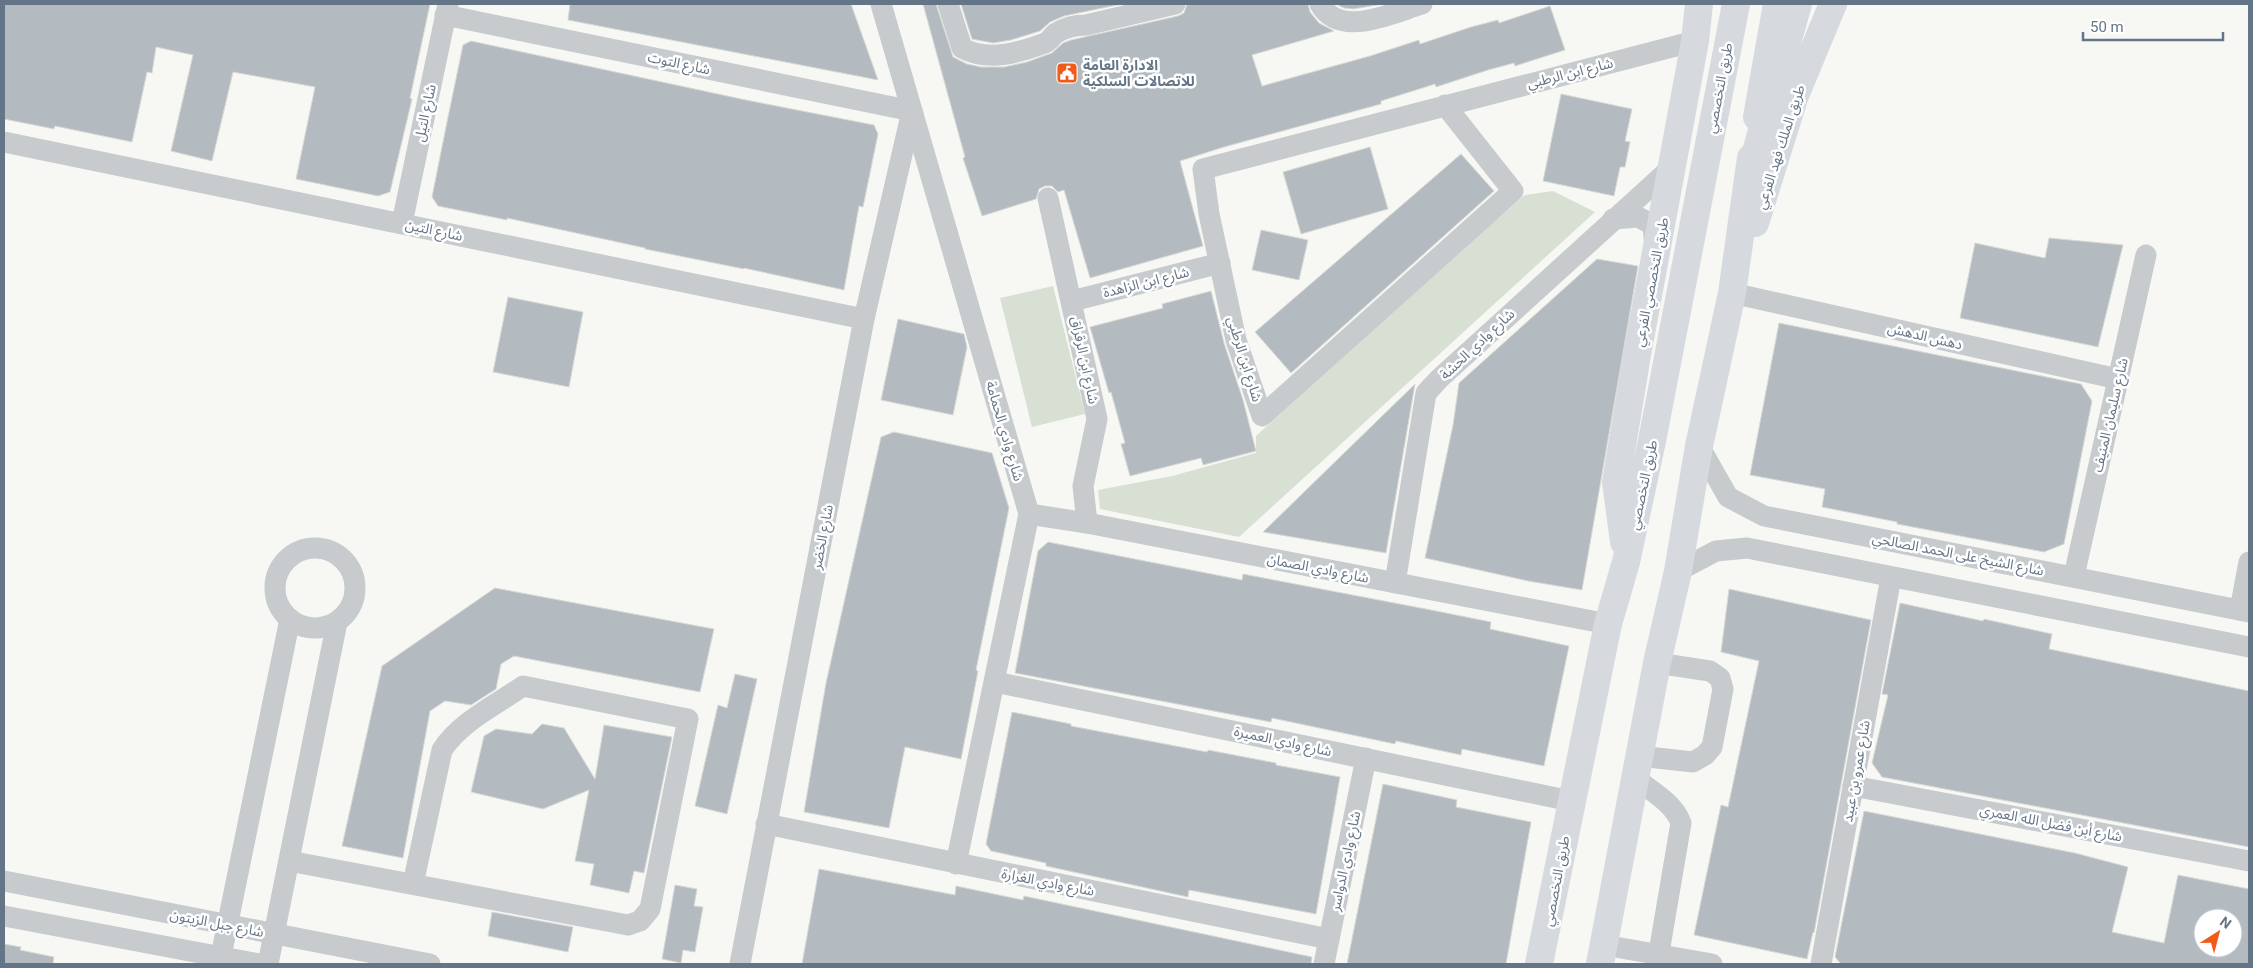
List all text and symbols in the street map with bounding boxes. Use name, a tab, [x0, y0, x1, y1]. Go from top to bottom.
scale bar	[2083, 10, 2223, 42]
text: 50 m	[2090, 18, 2124, 36]
street label: طريق التخصصي	[1702, 42, 1739, 135]
street label: شارع التوت	[646, 49, 712, 80]
street label: شارع ابن الرطبي	[1525, 55, 1616, 95]
place label: الادارة العامة للاتصالات السلكية	[1083, 57, 1195, 89]
public building icon: الادارة العامة للاتصالات السلكية	[1055, 61, 1079, 85]
street label: شارع التيل	[411, 83, 442, 144]
street label: طريق الملك فهد الفرعي	[1752, 83, 1811, 212]
street label: شارع التين	[403, 216, 464, 247]
street label: طريق التخصصي الفرعي	[1631, 216, 1675, 349]
street label: شارع ابن الزاهدة	[1101, 264, 1191, 303]
street label: شارع وادي الحشة	[1437, 305, 1520, 385]
street label: شارع ابن الرطبي	[1221, 314, 1266, 404]
street label: شارع ابن الرقراق	[1065, 315, 1102, 406]
street label: دهش الدهش	[1886, 320, 1964, 353]
street label: شارع سليمان المنيف	[2089, 356, 2134, 474]
street label: شارع وادي الحمامة	[980, 379, 1027, 484]
street label: طريق التخصصي	[1626, 439, 1664, 532]
street label: شارع الخضر	[808, 503, 839, 572]
street label: شارع الشيخ على الحمد الصالحي	[1870, 529, 2045, 582]
street label: شارع وادي الصمان	[1265, 550, 1370, 589]
street label: شارع عمرو بن عبيد	[1839, 719, 1876, 824]
street label: شارع وادي العميرة	[1232, 723, 1333, 762]
street label: شارع أبن فضل الله العمري	[1978, 801, 2124, 848]
street label: شارع وادي الدواسر	[1326, 810, 1367, 914]
street label: طريق التخصصي	[1539, 835, 1576, 928]
street label: شارع وادي الغرارة	[1000, 865, 1096, 902]
street label: شارع جبل الزيتون	[168, 906, 265, 943]
north arrow	[2193, 908, 2243, 958]
text: N	[2217, 913, 2234, 932]

